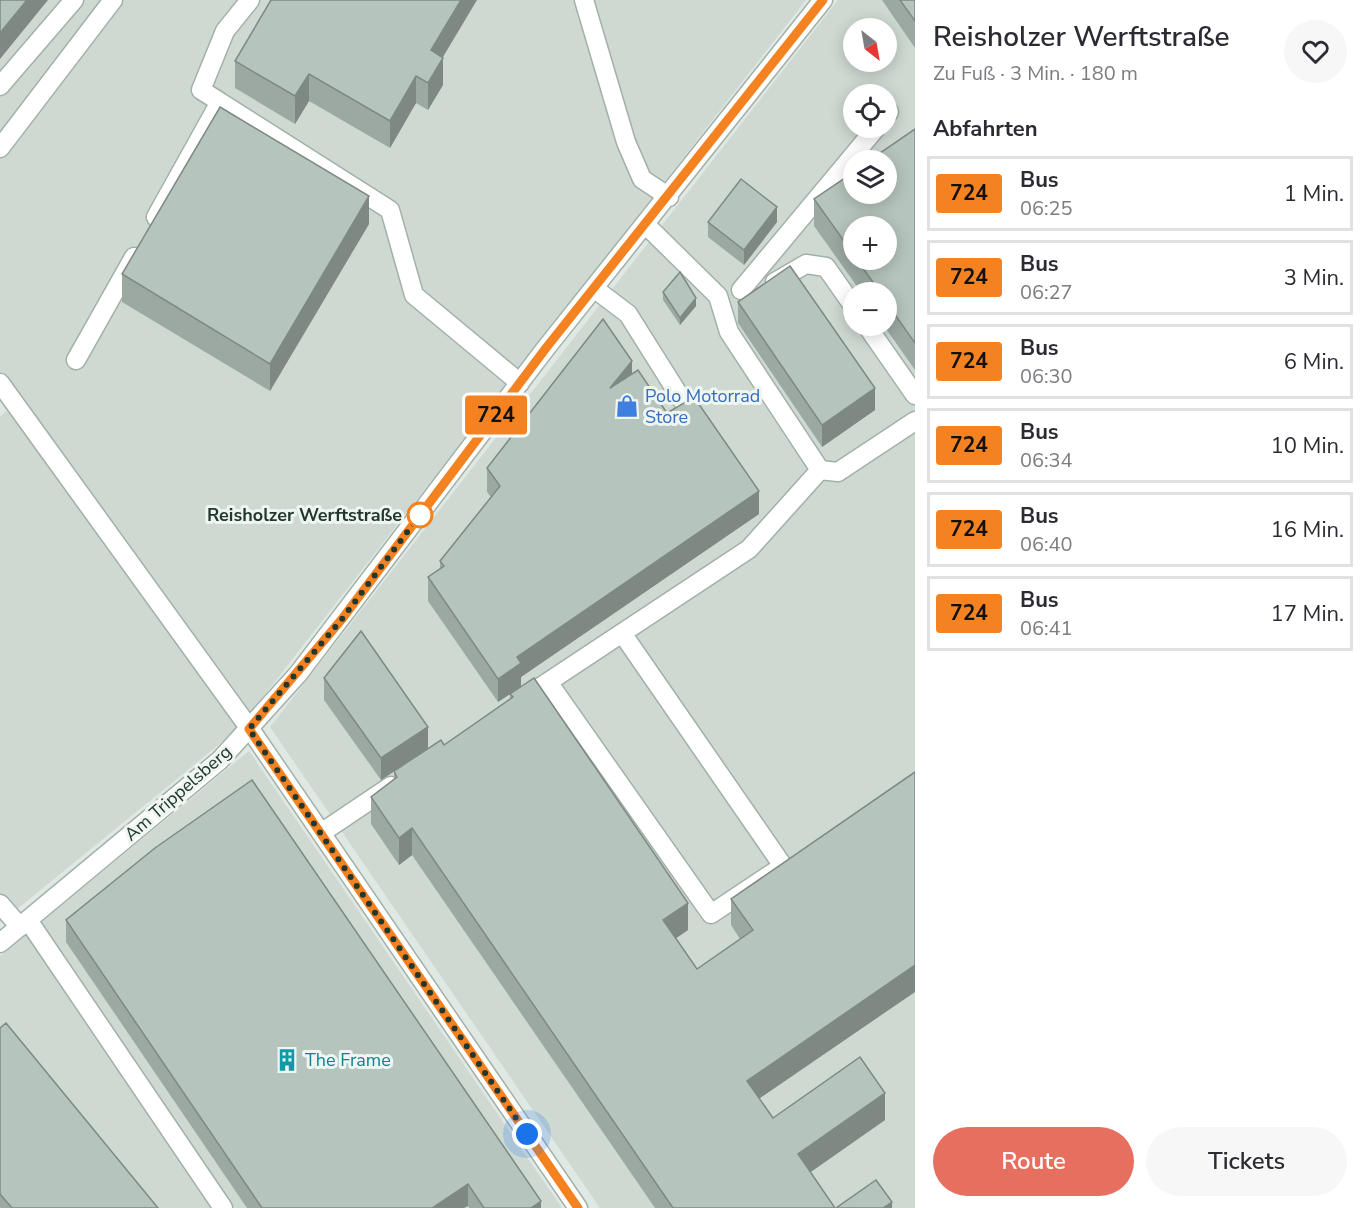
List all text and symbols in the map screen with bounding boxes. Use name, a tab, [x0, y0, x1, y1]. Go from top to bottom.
north arrow	[843, 18, 897, 72]
map controls	[843, 18, 897, 336]
text: Reisholzer Werftstraße	[933, 18, 1230, 56]
button: heart	[1284, 20, 1347, 83]
text: Zu Fuß · 3 Min. · 180 m	[933, 60, 1138, 87]
button: locate	[843, 84, 897, 138]
text: Abfahrten	[933, 114, 1038, 144]
button: layers	[843, 150, 897, 204]
text: Bus	[1020, 165, 1059, 195]
text: 724	[950, 179, 988, 207]
text: 1 Min.	[1284, 179, 1344, 209]
text: 06:25	[1020, 195, 1073, 222]
button: +	[843, 216, 897, 270]
text: Bus	[1020, 249, 1059, 279]
text: 724	[950, 263, 988, 291]
text: 3 Min.	[1284, 263, 1344, 293]
text: 06:27	[1020, 279, 1073, 306]
button: −	[843, 282, 897, 336]
text: Bus	[1020, 333, 1059, 363]
text: 724	[950, 347, 988, 375]
text: 6 Min.	[1284, 347, 1344, 377]
text: 06:30	[1020, 363, 1073, 390]
place label: Polo Motorrad Store	[645, 384, 760, 429]
shop icon: Polo Motorrad Store	[614, 393, 640, 419]
line badge: 724	[462, 396, 530, 434]
text: 724	[477, 401, 515, 429]
text: Bus	[1020, 417, 1059, 447]
text: 724	[950, 431, 988, 459]
text: 10 Min.	[1271, 431, 1344, 461]
text: 06:34	[1020, 447, 1073, 474]
text: Bus	[1020, 501, 1059, 531]
marker: Reisholzer Werftstraße	[407, 502, 433, 528]
place label: Reisholzer Werftstraße	[207, 503, 402, 527]
text: 724	[950, 515, 988, 543]
text: 16 Min.	[1271, 515, 1344, 545]
text: 06:40	[1020, 531, 1073, 558]
text: Bus	[1020, 585, 1059, 615]
text: 724	[950, 599, 988, 627]
text: 17 Min.	[1271, 599, 1344, 629]
text: 06:41	[1020, 615, 1073, 642]
street label: Am Trippelsberg	[119, 740, 237, 846]
building icon: The Frame	[274, 1047, 300, 1073]
place label: The Frame	[305, 1048, 391, 1072]
your location	[512, 1119, 542, 1149]
button: Route	[933, 1127, 1134, 1196]
button: Tickets	[1146, 1127, 1347, 1196]

